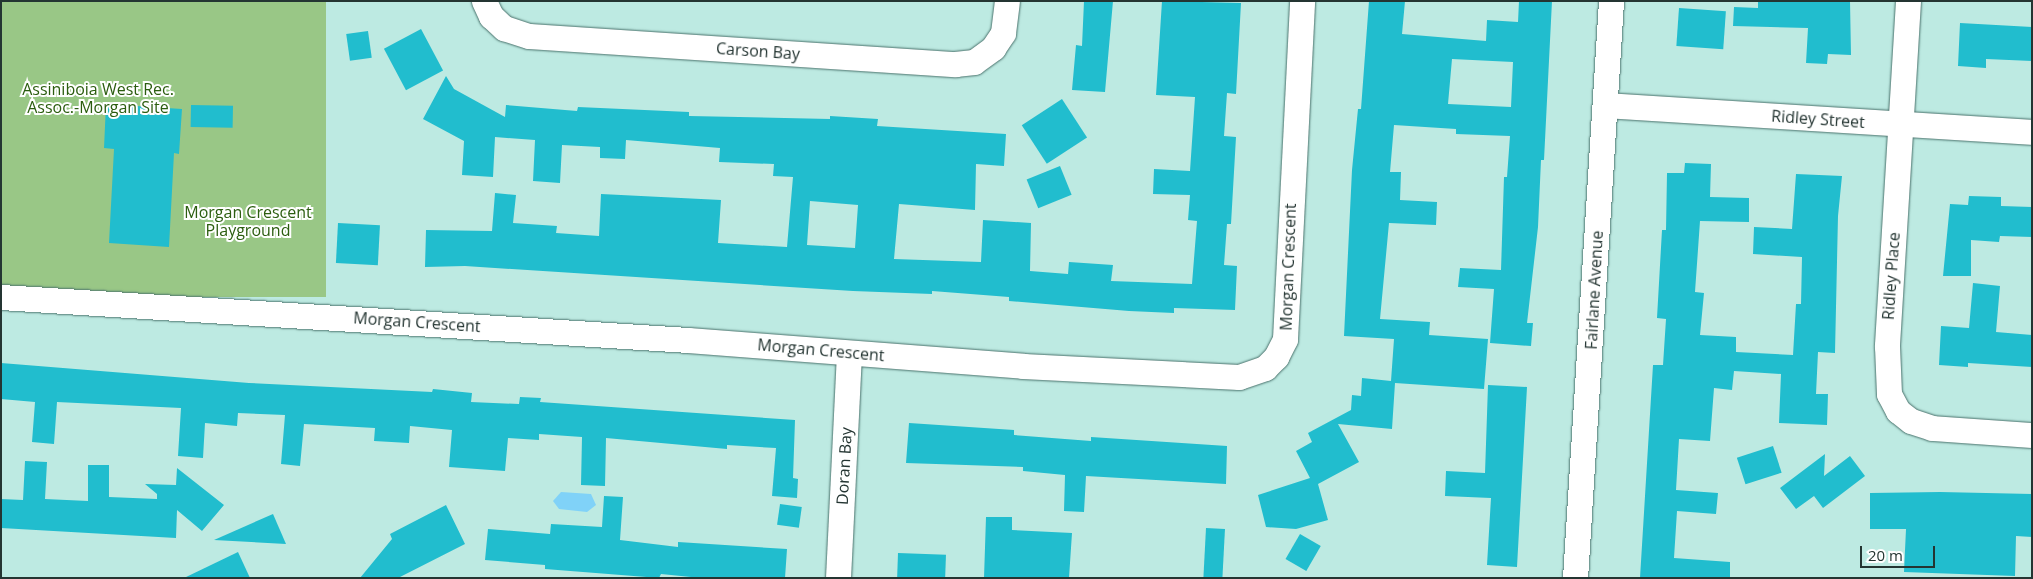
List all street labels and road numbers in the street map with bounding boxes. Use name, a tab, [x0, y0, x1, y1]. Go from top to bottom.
street label: Carson Bay	[715, 38, 801, 64]
street label: Ridley Street	[1771, 106, 1865, 132]
street label: Morgan Crescent	[1276, 203, 1300, 331]
street label: Fairlane Avenue	[1581, 230, 1607, 350]
street label: Ridley Place	[1878, 231, 1904, 321]
street label: Morgan Crescent	[353, 308, 481, 336]
street label: Morgan Crescent	[757, 335, 885, 365]
street label: Doran Bay	[832, 427, 856, 505]

